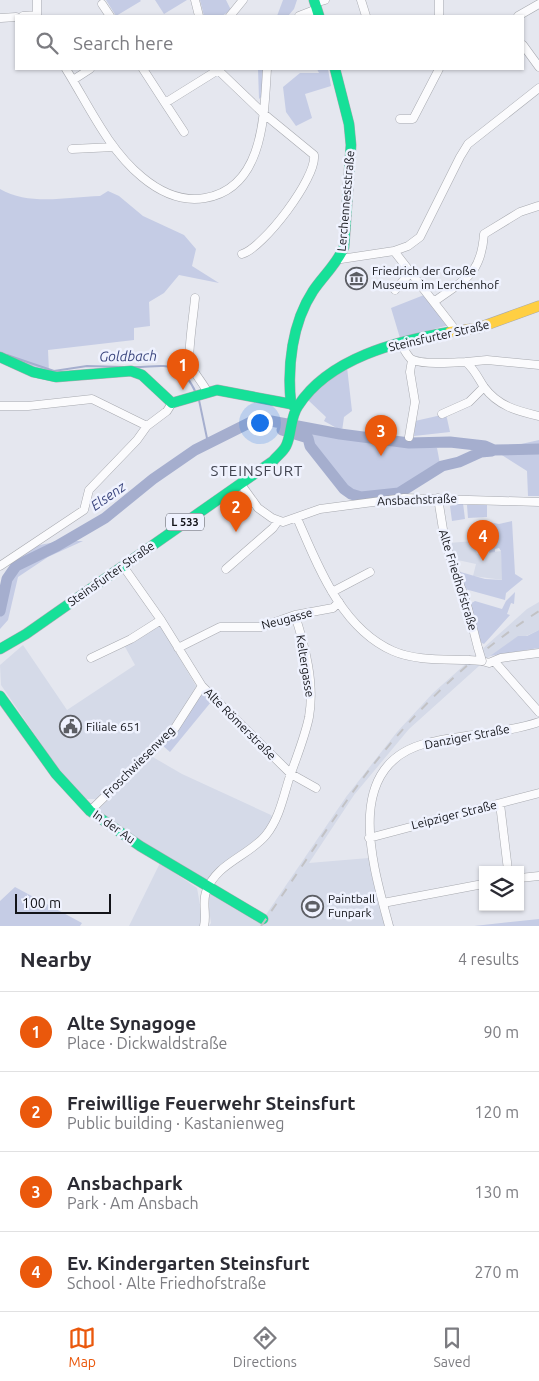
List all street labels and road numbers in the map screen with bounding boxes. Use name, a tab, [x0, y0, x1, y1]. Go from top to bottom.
street label: Lerchenneststraße	[335, 150, 356, 252]
street label: Steinsfurter Straße	[387, 318, 490, 353]
street label: Ansbachstraße	[377, 492, 457, 507]
road number: L 533	[166, 514, 204, 530]
street label: Alte Friedhofstraße	[437, 528, 480, 632]
street label: Steinsfurter Straße	[65, 539, 157, 608]
street label: Neugasse	[260, 605, 314, 632]
street label: Keltergasse	[294, 634, 317, 698]
street label: Alte Römerstraße	[202, 685, 279, 762]
street label: Danziger Straße	[423, 722, 511, 751]
street label: Froschwiesenweg	[100, 723, 177, 800]
street label: Leipziger Straße	[410, 798, 498, 831]
street label: In der Au	[91, 807, 138, 846]

